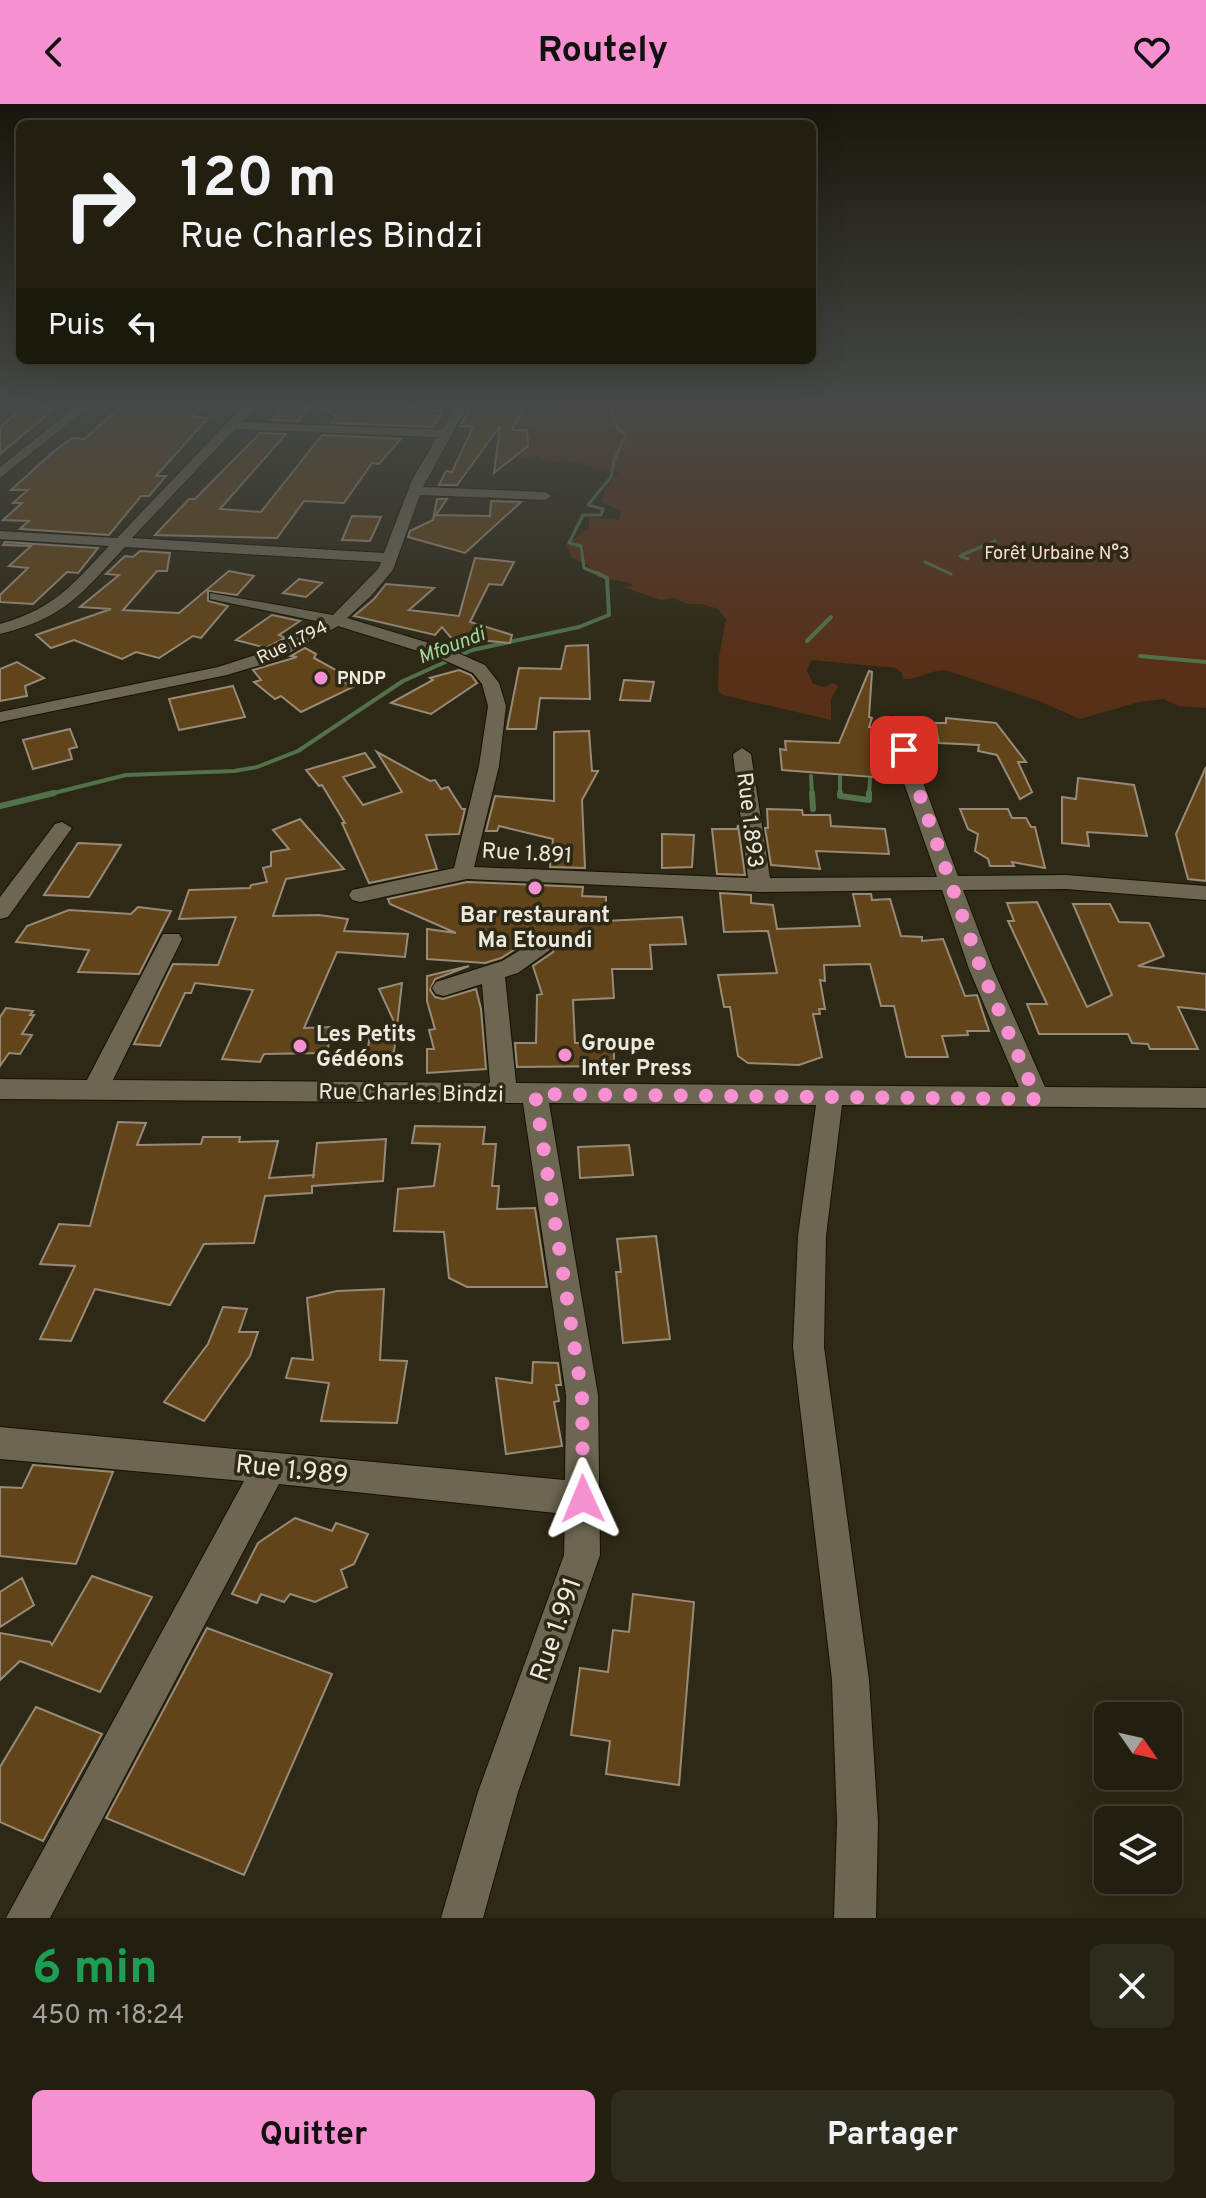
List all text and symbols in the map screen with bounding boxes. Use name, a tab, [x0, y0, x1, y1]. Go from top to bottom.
text: Routely	[538, 29, 668, 75]
icon: back	[32, 30, 76, 74]
icon: heart	[1130, 30, 1174, 74]
text: 120 m	[180, 146, 337, 216]
icon: right	[48, 152, 152, 256]
text: Rue Charles Bindzi	[180, 215, 483, 261]
icon: left	[121, 304, 165, 348]
text: Puis	[48, 308, 105, 345]
park label: Forêt Urbaine N°3	[984, 543, 1130, 566]
street label: Rue 1.794	[254, 616, 332, 670]
water label: Mfoundi	[415, 622, 490, 671]
place label: PNDP	[337, 668, 386, 691]
marker: PNDP	[312, 669, 330, 687]
pin	[870, 716, 938, 784]
icon: arrive	[882, 728, 926, 772]
street label: Rue 1.893	[729, 771, 768, 870]
street label: Rue 1.891	[481, 839, 573, 870]
marker: Bar restaurant Ma Etoundi	[526, 879, 544, 897]
place label: Bar restaurant Ma Etoundi	[460, 903, 610, 955]
place label: Les Petits Gédéons	[316, 1022, 416, 1074]
place label: Groupe Inter Press	[581, 1031, 692, 1083]
marker: Les Petits Gédéons	[291, 1037, 309, 1055]
marker: Groupe Inter Press	[556, 1046, 574, 1064]
street label: Rue Charles Bindzi	[318, 1079, 504, 1110]
street label: Rue 1.989	[234, 1449, 350, 1494]
position arrow	[541, 1457, 625, 1541]
street label: Rue 1.991	[524, 1574, 590, 1686]
north arrow	[1094, 1702, 1182, 1790]
map controls	[1094, 1702, 1182, 1894]
button: layers	[1094, 1806, 1182, 1894]
text: 6 min	[32, 1940, 158, 2000]
button: close	[1090, 1944, 1174, 2028]
text: 450 m · 18:24	[32, 2000, 185, 2033]
button: Quitter	[32, 2090, 595, 2182]
button: Partager	[611, 2090, 1174, 2182]

